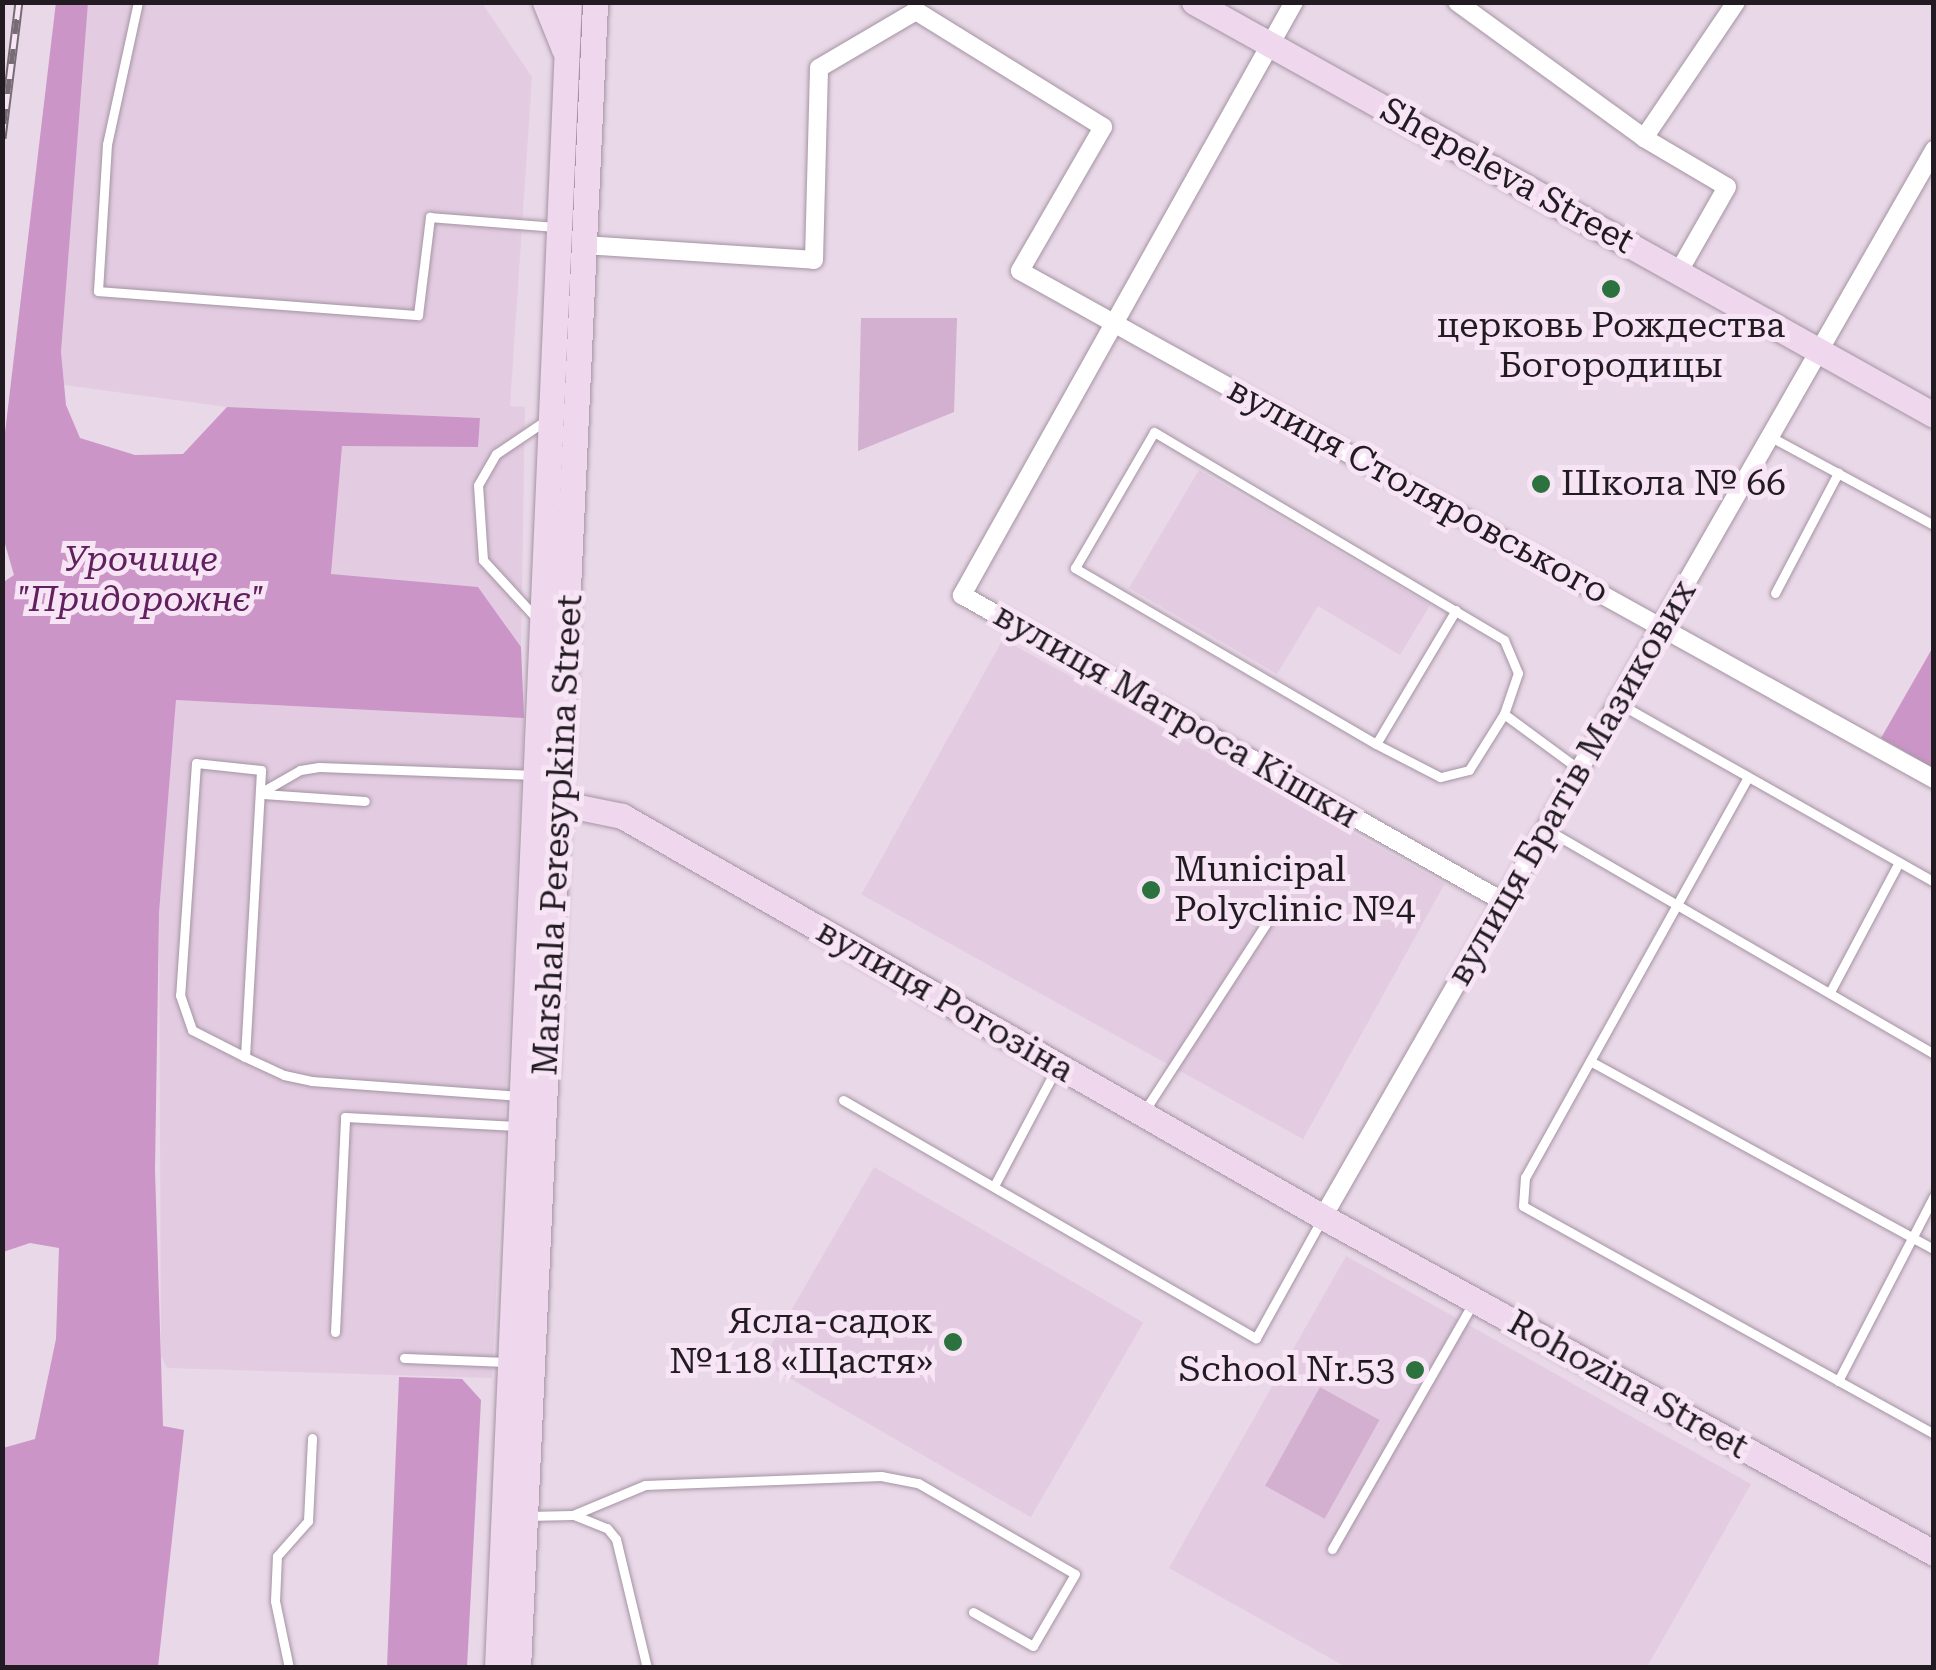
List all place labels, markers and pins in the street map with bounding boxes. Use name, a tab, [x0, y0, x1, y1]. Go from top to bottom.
marker: церковь Рождества Богородицы	[1600, 278, 1622, 300]
place label: церковь Рождества Богородицы	[1437, 305, 1785, 387]
place label: Школа № 66	[1561, 463, 1786, 505]
marker: Школа № 66	[1530, 473, 1552, 495]
place label: Municipal Polyclinic №4	[1174, 849, 1415, 931]
marker: Municipal Polyclinic №4	[1138, 877, 1164, 903]
place label: Ясла-садок №118 «Щастя»	[669, 1301, 933, 1383]
marker: Ясла-садок №118 «Щастя»	[942, 1331, 964, 1353]
place label: School Nr.53	[1179, 1349, 1395, 1391]
marker: School Nr.53	[1404, 1359, 1426, 1381]

